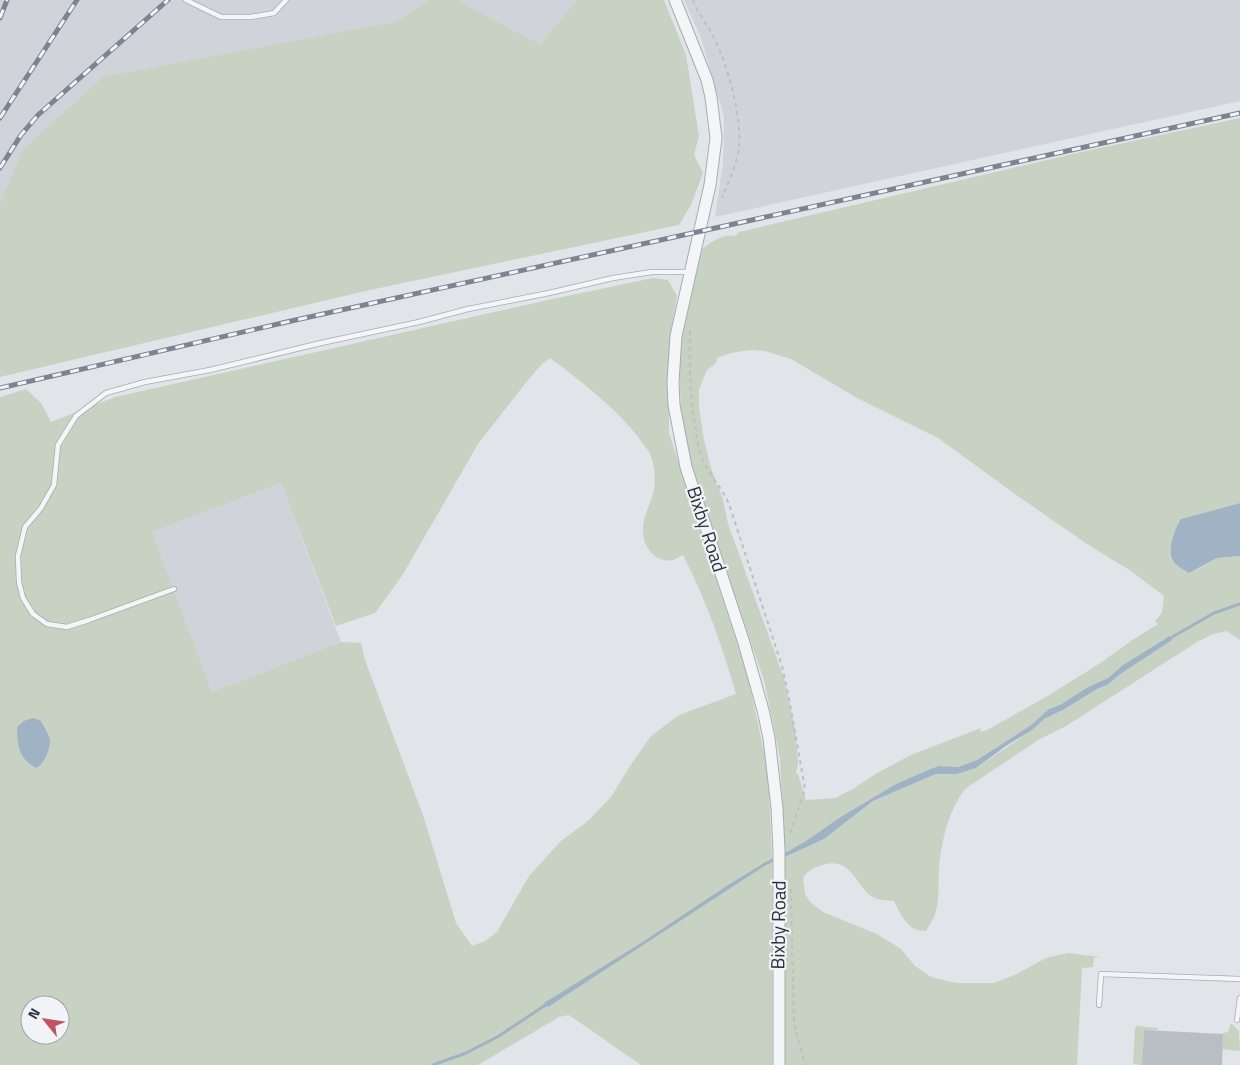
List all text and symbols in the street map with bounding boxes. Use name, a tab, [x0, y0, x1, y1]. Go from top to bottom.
street label: Bixby Road	[680, 482, 735, 576]
street label: Bixby Road	[762, 880, 793, 970]
north arrow	[20, 995, 70, 1045]
text: N	[22, 1004, 45, 1023]

